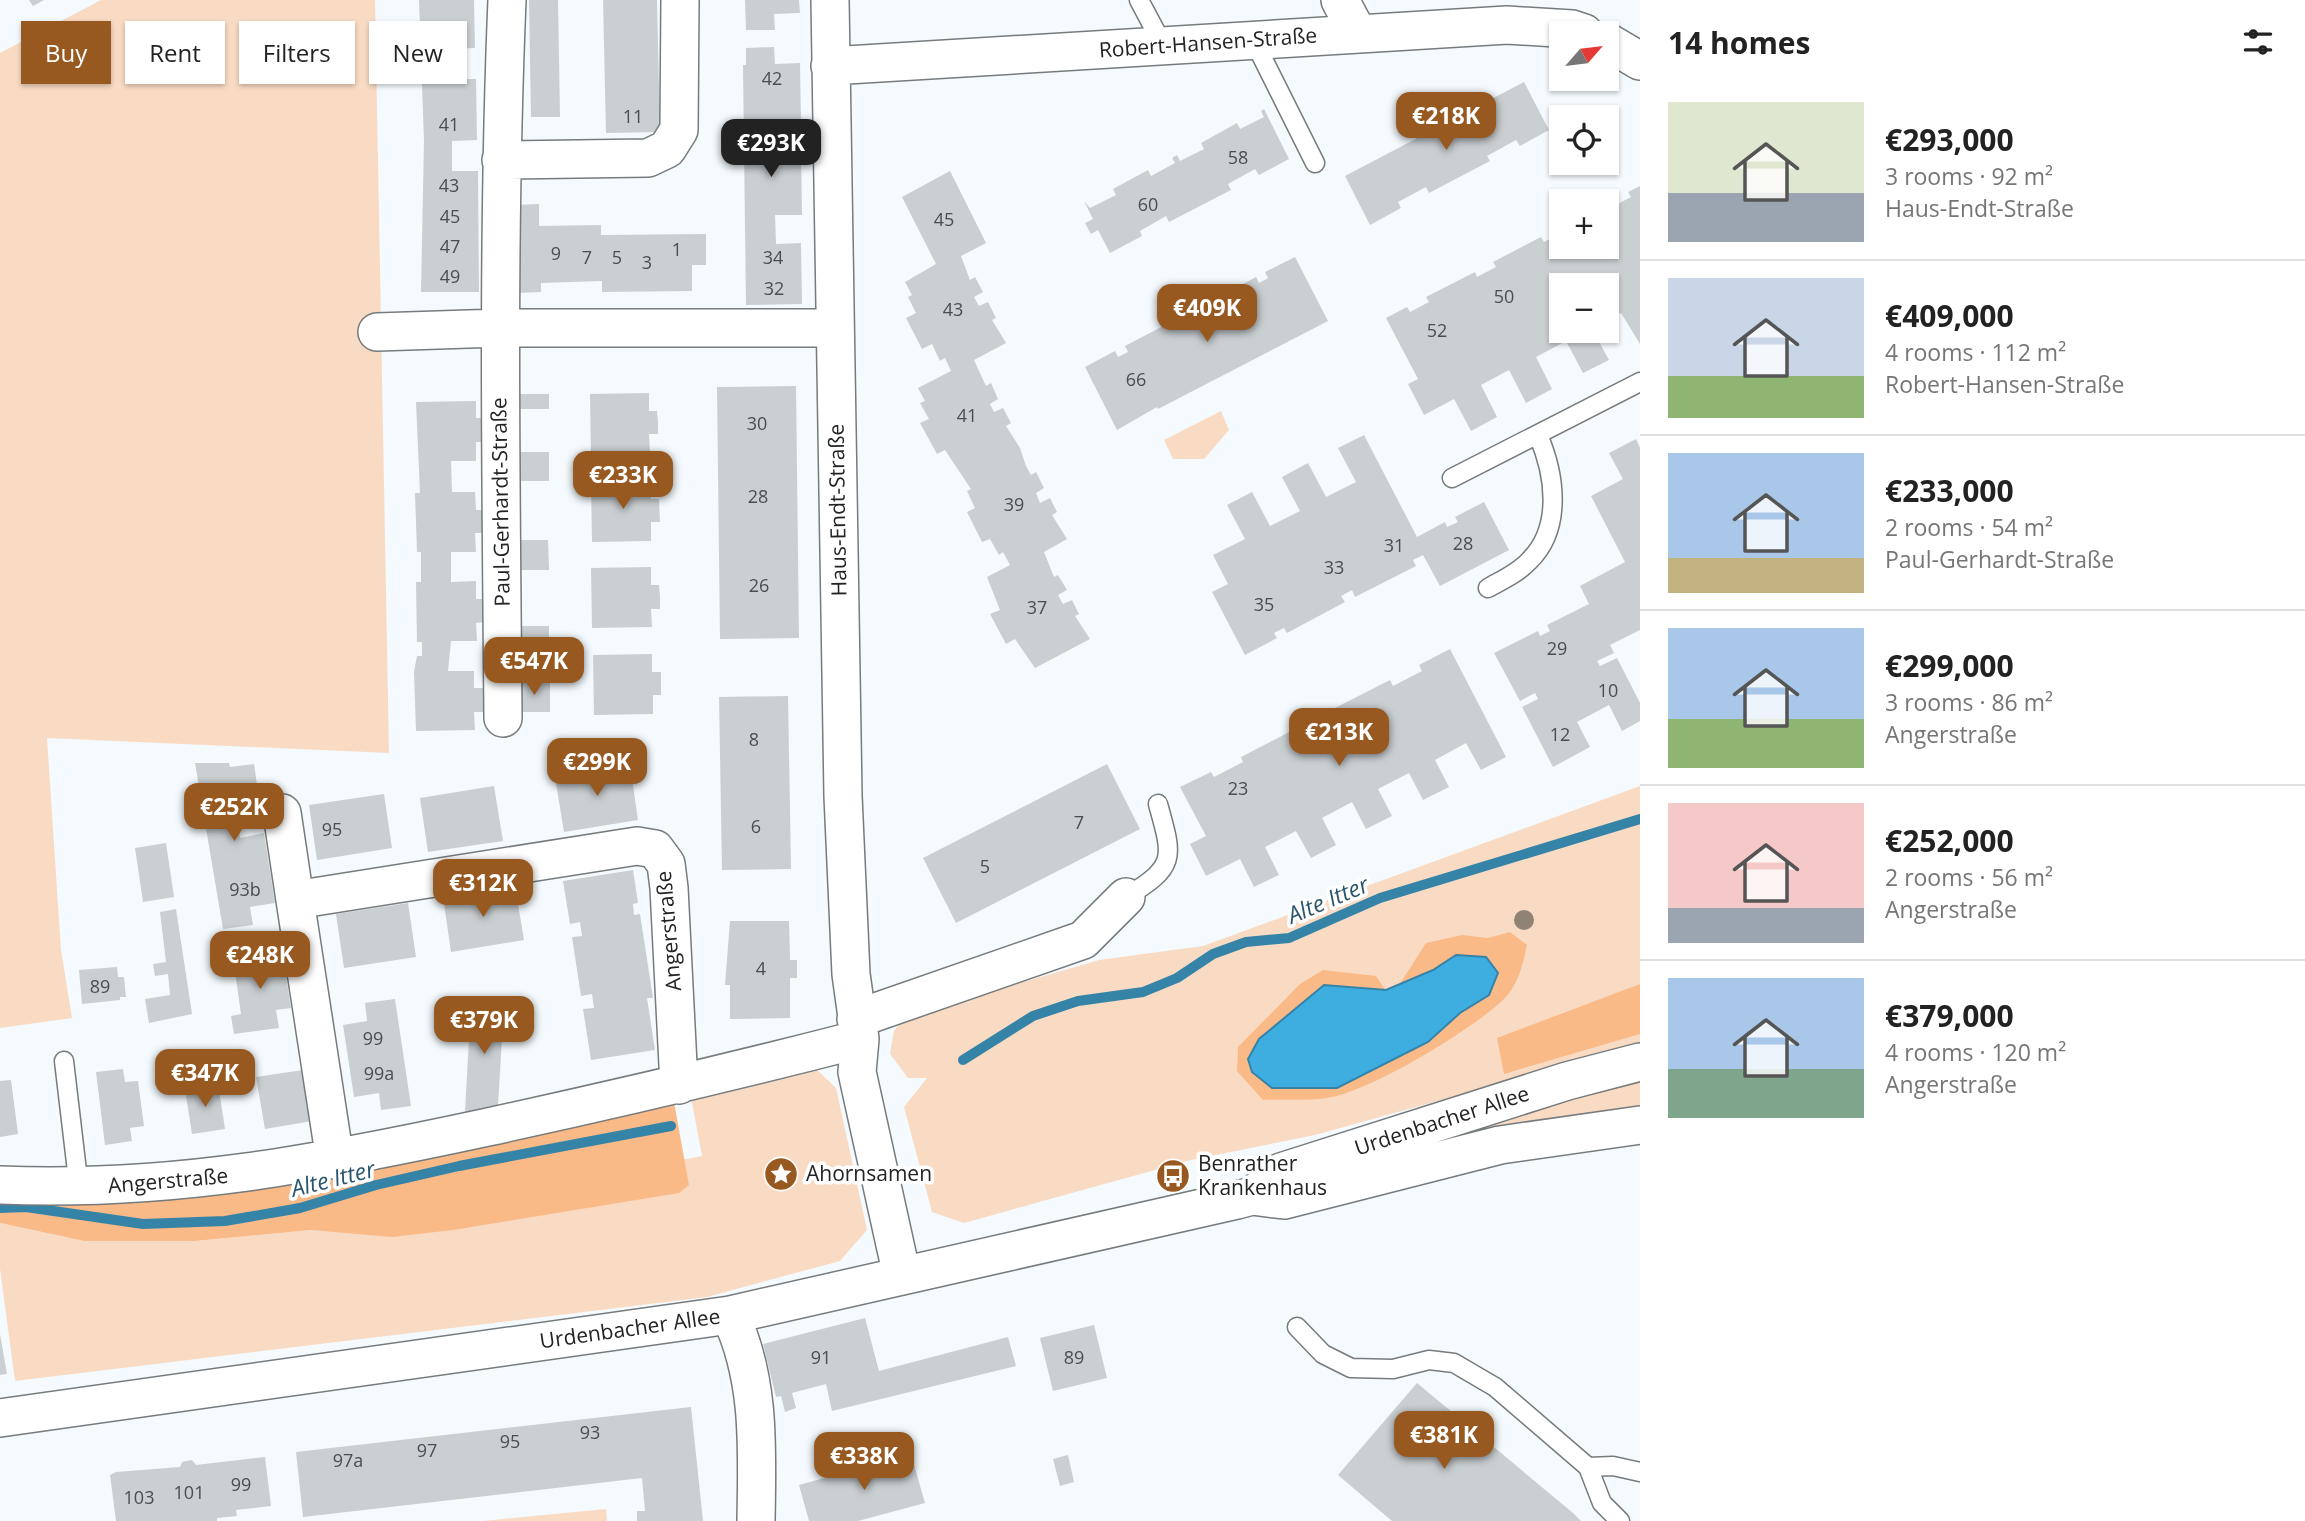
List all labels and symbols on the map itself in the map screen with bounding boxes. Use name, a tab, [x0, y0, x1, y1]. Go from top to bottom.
street label: Robert-Hansen-Straße	[1098, 20, 1318, 64]
north arrow	[1549, 21, 1619, 91]
house number: 42	[762, 66, 782, 90]
pin: €218K	[1397, 92, 1495, 152]
house number: 11	[623, 104, 643, 128]
house number: 41	[439, 112, 459, 136]
pin: €293K	[722, 120, 820, 179]
house number: 58	[1228, 145, 1248, 169]
house number: 43	[439, 173, 459, 197]
house number: 60	[1138, 192, 1158, 216]
house number: 45	[440, 204, 460, 228]
house number: 45	[934, 207, 954, 231]
house number: 47	[440, 234, 460, 258]
house number: 1	[672, 237, 682, 261]
house number: 9	[551, 241, 561, 265]
house number: 7	[582, 245, 592, 269]
house number: 5	[612, 245, 622, 269]
house number: 34	[763, 245, 783, 269]
house number: 3	[642, 250, 652, 274]
house number: 49	[440, 264, 460, 288]
house number: 32	[764, 276, 784, 300]
pin: €409K	[1158, 284, 1256, 344]
house number: 50	[1494, 284, 1514, 308]
house number: 43	[943, 297, 963, 321]
house number: 52	[1427, 318, 1447, 342]
house number: 66	[1126, 367, 1146, 391]
street label: Paul-Gerhardt-Straße	[484, 397, 516, 607]
house number: 41	[957, 403, 977, 427]
house number: 30	[747, 411, 767, 435]
street label: Haus-Endt-Straße	[821, 424, 853, 597]
pin: €233K	[574, 452, 672, 511]
house number: 28	[748, 484, 768, 508]
house number: 39	[1004, 492, 1024, 516]
house number: 28	[1453, 531, 1473, 555]
house number: 31	[1384, 533, 1404, 557]
house number: 33	[1324, 555, 1344, 579]
house number: 26	[749, 573, 769, 597]
house number: 35	[1254, 592, 1274, 616]
house number: 37	[1027, 595, 1047, 619]
house number: 29	[1547, 636, 1567, 660]
pin: €547K	[485, 638, 583, 697]
house number: 10	[1598, 678, 1618, 702]
pin: €213K	[1290, 708, 1388, 768]
house number: 12	[1550, 722, 1570, 746]
house number: 8	[749, 727, 759, 751]
pin: €299K	[548, 738, 646, 798]
house number: 23	[1228, 776, 1248, 800]
pin: €252K	[185, 784, 283, 843]
house number: 7	[1074, 810, 1084, 834]
house number: 6	[751, 814, 761, 838]
house number: 95	[322, 817, 342, 841]
house number: 5	[980, 854, 990, 878]
pin: €312K	[434, 860, 532, 919]
water label: Alte Itter	[1280, 867, 1374, 931]
street label: Angerstraße	[649, 870, 687, 992]
house number: 93b	[229, 877, 261, 901]
pin: €248K	[211, 932, 309, 991]
house number: 4	[756, 956, 766, 980]
house number: 89	[90, 974, 110, 998]
pin: €379K	[435, 996, 533, 1056]
house number: 99	[363, 1026, 383, 1050]
pin: €347K	[156, 1050, 254, 1109]
house number: 99a	[364, 1061, 394, 1085]
street label: Urdenbacher Allee	[1351, 1079, 1533, 1162]
place label: Benrather Krankenhaus	[1198, 1149, 1327, 1201]
water label: Alte Itter	[285, 1152, 379, 1204]
place icon: Ahornsamen	[762, 1155, 800, 1193]
bus stop icon: Benrather Krankenhaus	[1154, 1157, 1192, 1195]
place label: Ahornsamen	[806, 1159, 932, 1187]
street label: Angerstraße	[107, 1161, 229, 1199]
street label: Urdenbacher Allee	[538, 1301, 722, 1355]
house number: 91	[811, 1345, 831, 1369]
house number: 89	[1064, 1345, 1084, 1369]
pin: €381K	[1395, 1412, 1493, 1471]
house number: 93	[580, 1420, 600, 1444]
house number: 95	[500, 1429, 520, 1453]
pin: €338K	[815, 1432, 913, 1492]
house number: 97	[417, 1438, 437, 1462]
house number: 97a	[333, 1448, 363, 1472]
house number: 99	[231, 1472, 251, 1496]
house number: 101	[174, 1480, 204, 1504]
house number: 103	[124, 1485, 154, 1509]

